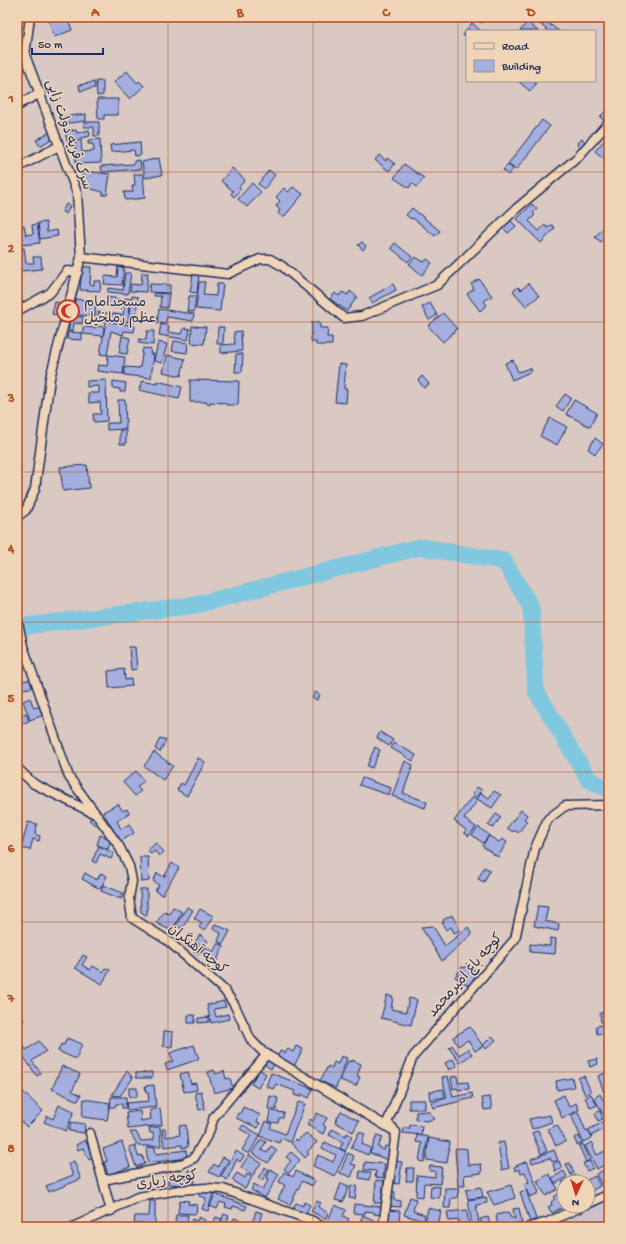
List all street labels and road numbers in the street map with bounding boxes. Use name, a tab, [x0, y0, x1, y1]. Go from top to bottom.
street label: سرک قریه دولت زایی	[41, 78, 95, 192]
street label: کوچه آهنگران	[164, 919, 231, 979]
street label: کوچه باغ امیرمحمد	[424, 930, 507, 1022]
street label: کوچه زیاری	[135, 1168, 199, 1194]

